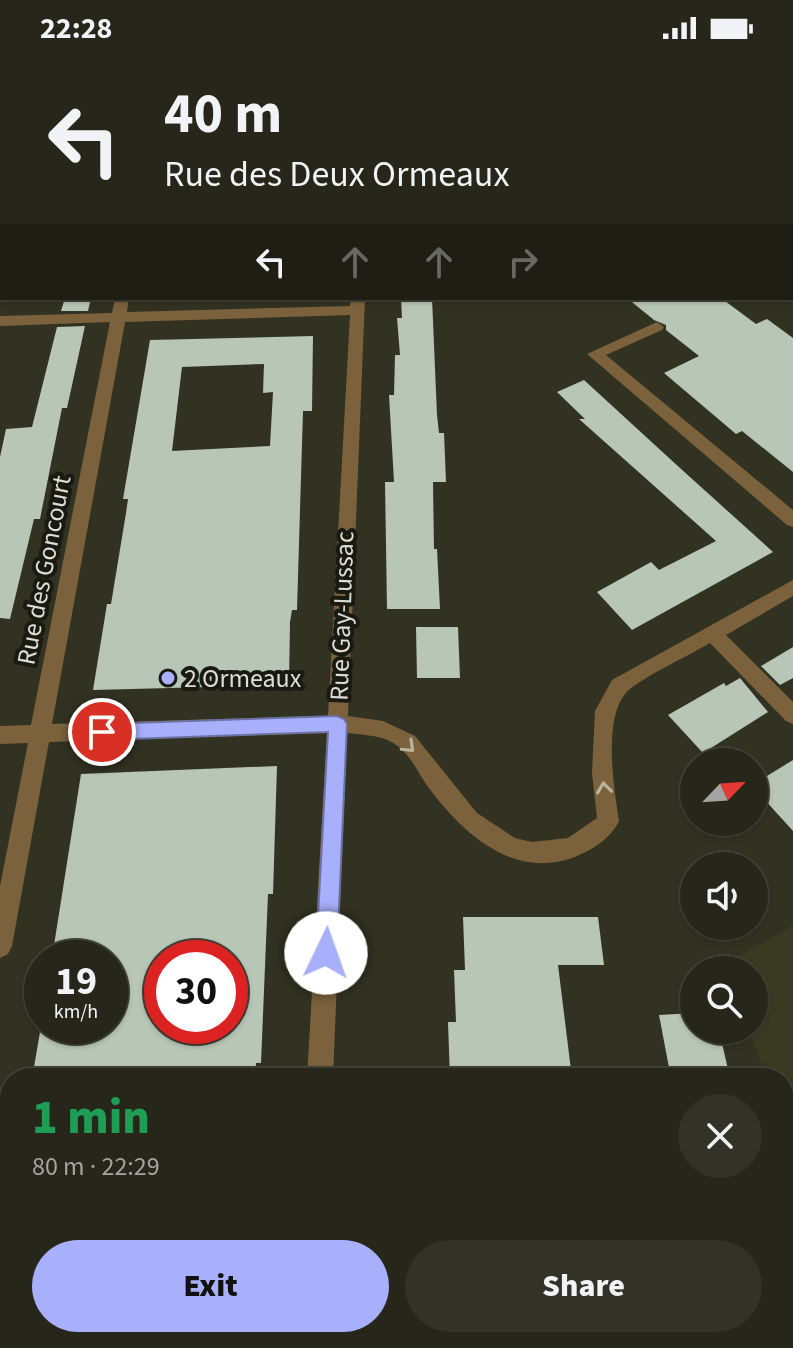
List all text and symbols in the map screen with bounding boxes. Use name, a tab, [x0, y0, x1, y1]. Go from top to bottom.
text: 22:28	[40, 7, 112, 50]
text: 40 m	[164, 75, 282, 154]
icon: left	[32, 88, 136, 192]
text: Rue des Deux Ormeaux	[164, 149, 509, 200]
icon: left	[249, 240, 293, 284]
icon: ahead	[333, 240, 377, 284]
icon: ahead	[417, 240, 461, 284]
icon: right	[501, 240, 545, 284]
street label: Rue des Goncourt	[8, 472, 81, 668]
street label: Rue Gay-Lussac	[321, 530, 363, 701]
place label: 2 Ormeaux	[184, 660, 302, 697]
marker: 2 Ormeaux	[159, 669, 177, 687]
pin	[68, 698, 136, 766]
icon: arrive	[80, 710, 124, 754]
one-way arrow	[399, 738, 414, 753]
north arrow	[680, 748, 768, 836]
map controls	[680, 748, 768, 1044]
one-way arrow	[596, 781, 613, 795]
button: sound	[680, 852, 768, 940]
position arrow	[284, 911, 368, 995]
speed limit sign: 30	[144, 940, 248, 1044]
text: 19	[55, 953, 97, 1010]
button: search	[680, 956, 768, 1044]
text: km/h	[54, 998, 98, 1026]
text: 1 min	[32, 1084, 150, 1152]
button: close	[678, 1094, 762, 1178]
text: 80 m · 22:29	[32, 1148, 160, 1185]
button: Exit	[32, 1240, 389, 1332]
button: Share	[405, 1240, 762, 1332]

